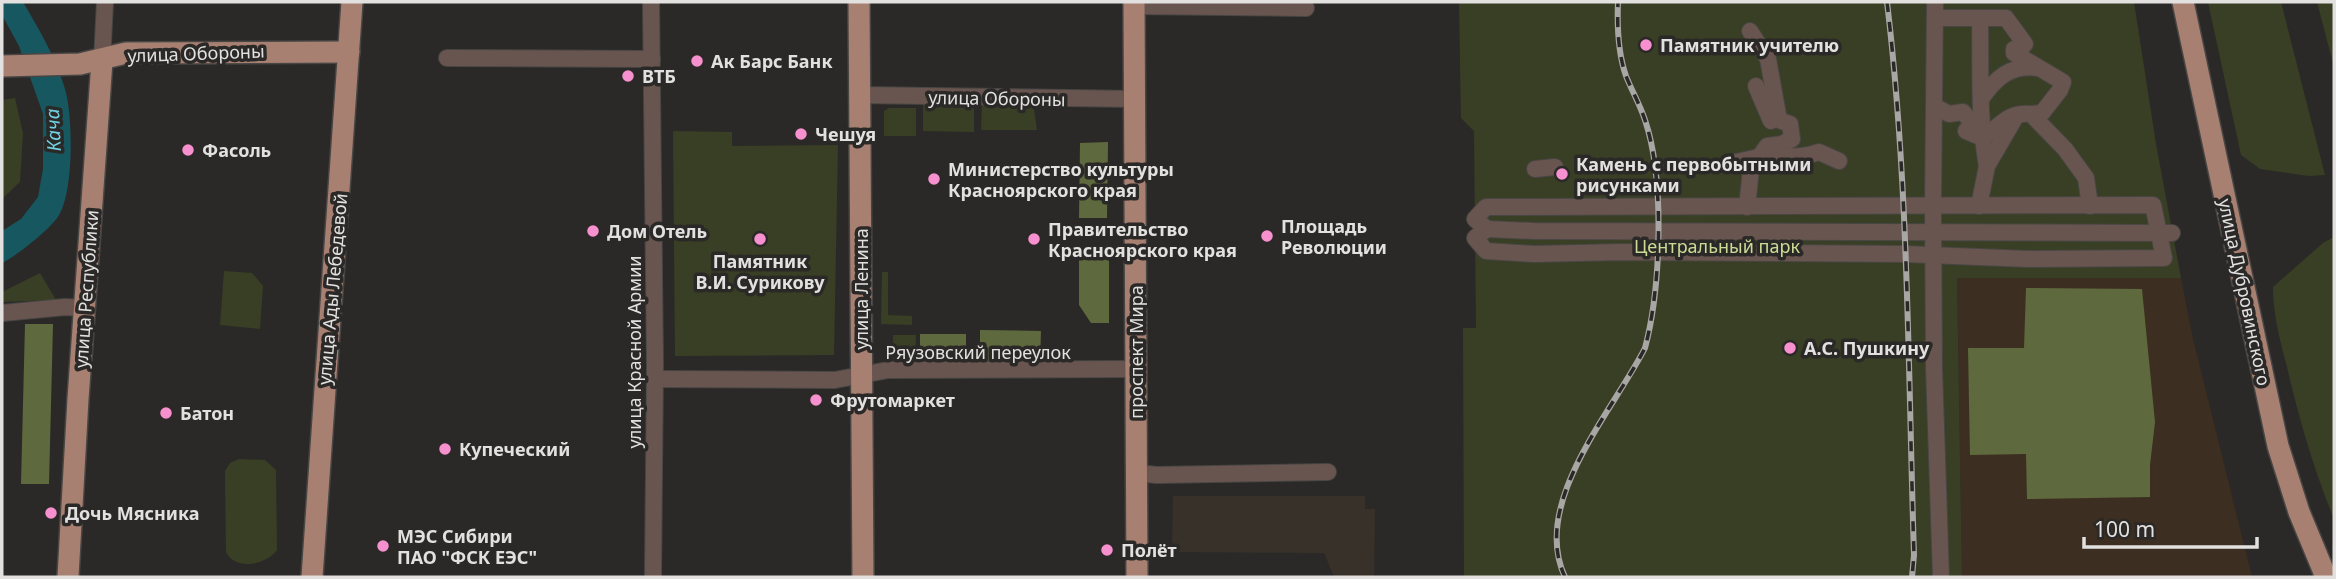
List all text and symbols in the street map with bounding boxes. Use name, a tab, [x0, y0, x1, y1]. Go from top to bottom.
place label: Памятник учителю	[1660, 33, 1839, 57]
marker: Памятник учителю	[1638, 37, 1654, 53]
street label: улица Обороны	[127, 39, 265, 67]
place label: Ак Барс Банк	[711, 49, 832, 73]
marker: Ак Барс Банк	[689, 53, 705, 69]
place label: ВТБ	[642, 64, 676, 88]
marker: ВТБ	[620, 68, 636, 84]
street label: улица Обороны	[928, 85, 1066, 111]
water label: Кача	[39, 108, 67, 152]
place label: Чешуя	[815, 122, 876, 146]
marker: Чешуя	[793, 126, 809, 142]
place label: Фасоль	[202, 138, 271, 162]
marker: Фасоль	[180, 142, 196, 158]
place label: Камень с первобытными рисунками	[1576, 152, 1811, 197]
place label: Министерство культуры Красноярского края	[948, 157, 1174, 202]
marker: Камень с первобытными рисунками	[1554, 166, 1570, 182]
marker: Министерство культуры Красноярского края	[926, 171, 942, 187]
street label: улица Ады Лебедевой	[312, 192, 352, 386]
street label: улица Дубровинского	[2213, 196, 2277, 388]
street label: улица Республики	[69, 209, 103, 369]
place label: Площадь Революции	[1281, 214, 1387, 259]
place label: Правительство Красноярского края	[1048, 217, 1237, 262]
place label: Дом Отель	[607, 219, 707, 243]
marker: Дом Отель	[585, 223, 601, 239]
street label: улица Ленина	[849, 228, 873, 350]
marker: Площадь Революции	[1259, 228, 1275, 244]
marker: Памятник В.И. Сурикову	[752, 231, 768, 247]
marker: Правительство Красноярского края	[1026, 231, 1042, 247]
park label: Центральный парк	[1634, 234, 1800, 258]
place label: Памятник В.И. Сурикову	[695, 249, 825, 294]
street label: улица Красной Армии	[622, 256, 646, 449]
street label: проспект Мира	[1124, 285, 1148, 419]
place label: А.С. Пушкину	[1804, 336, 1930, 360]
street label: Ряузовский переулок	[885, 340, 1071, 364]
marker: А.С. Пушкину	[1782, 340, 1798, 356]
place label: Фрутомаркет	[830, 388, 955, 412]
marker: Фрутомаркет	[808, 392, 824, 408]
place label: Батон	[180, 401, 234, 425]
marker: Батон	[158, 405, 174, 421]
place label: Купеческий	[459, 437, 570, 461]
marker: Купеческий	[437, 441, 453, 457]
place label: Дочь Мясника	[65, 501, 199, 525]
marker: Дочь Мясника	[43, 505, 59, 521]
scale bar	[2084, 505, 2257, 550]
text: 100 m	[2094, 515, 2155, 543]
place label: МЭС Сибири ПАО "ФСК ЕЭС"	[397, 524, 537, 569]
marker: МЭС Сибири ПАО "ФСК ЕЭС"	[375, 538, 391, 554]
place label: Полёт	[1121, 538, 1177, 562]
marker: Полёт	[1099, 542, 1115, 558]

